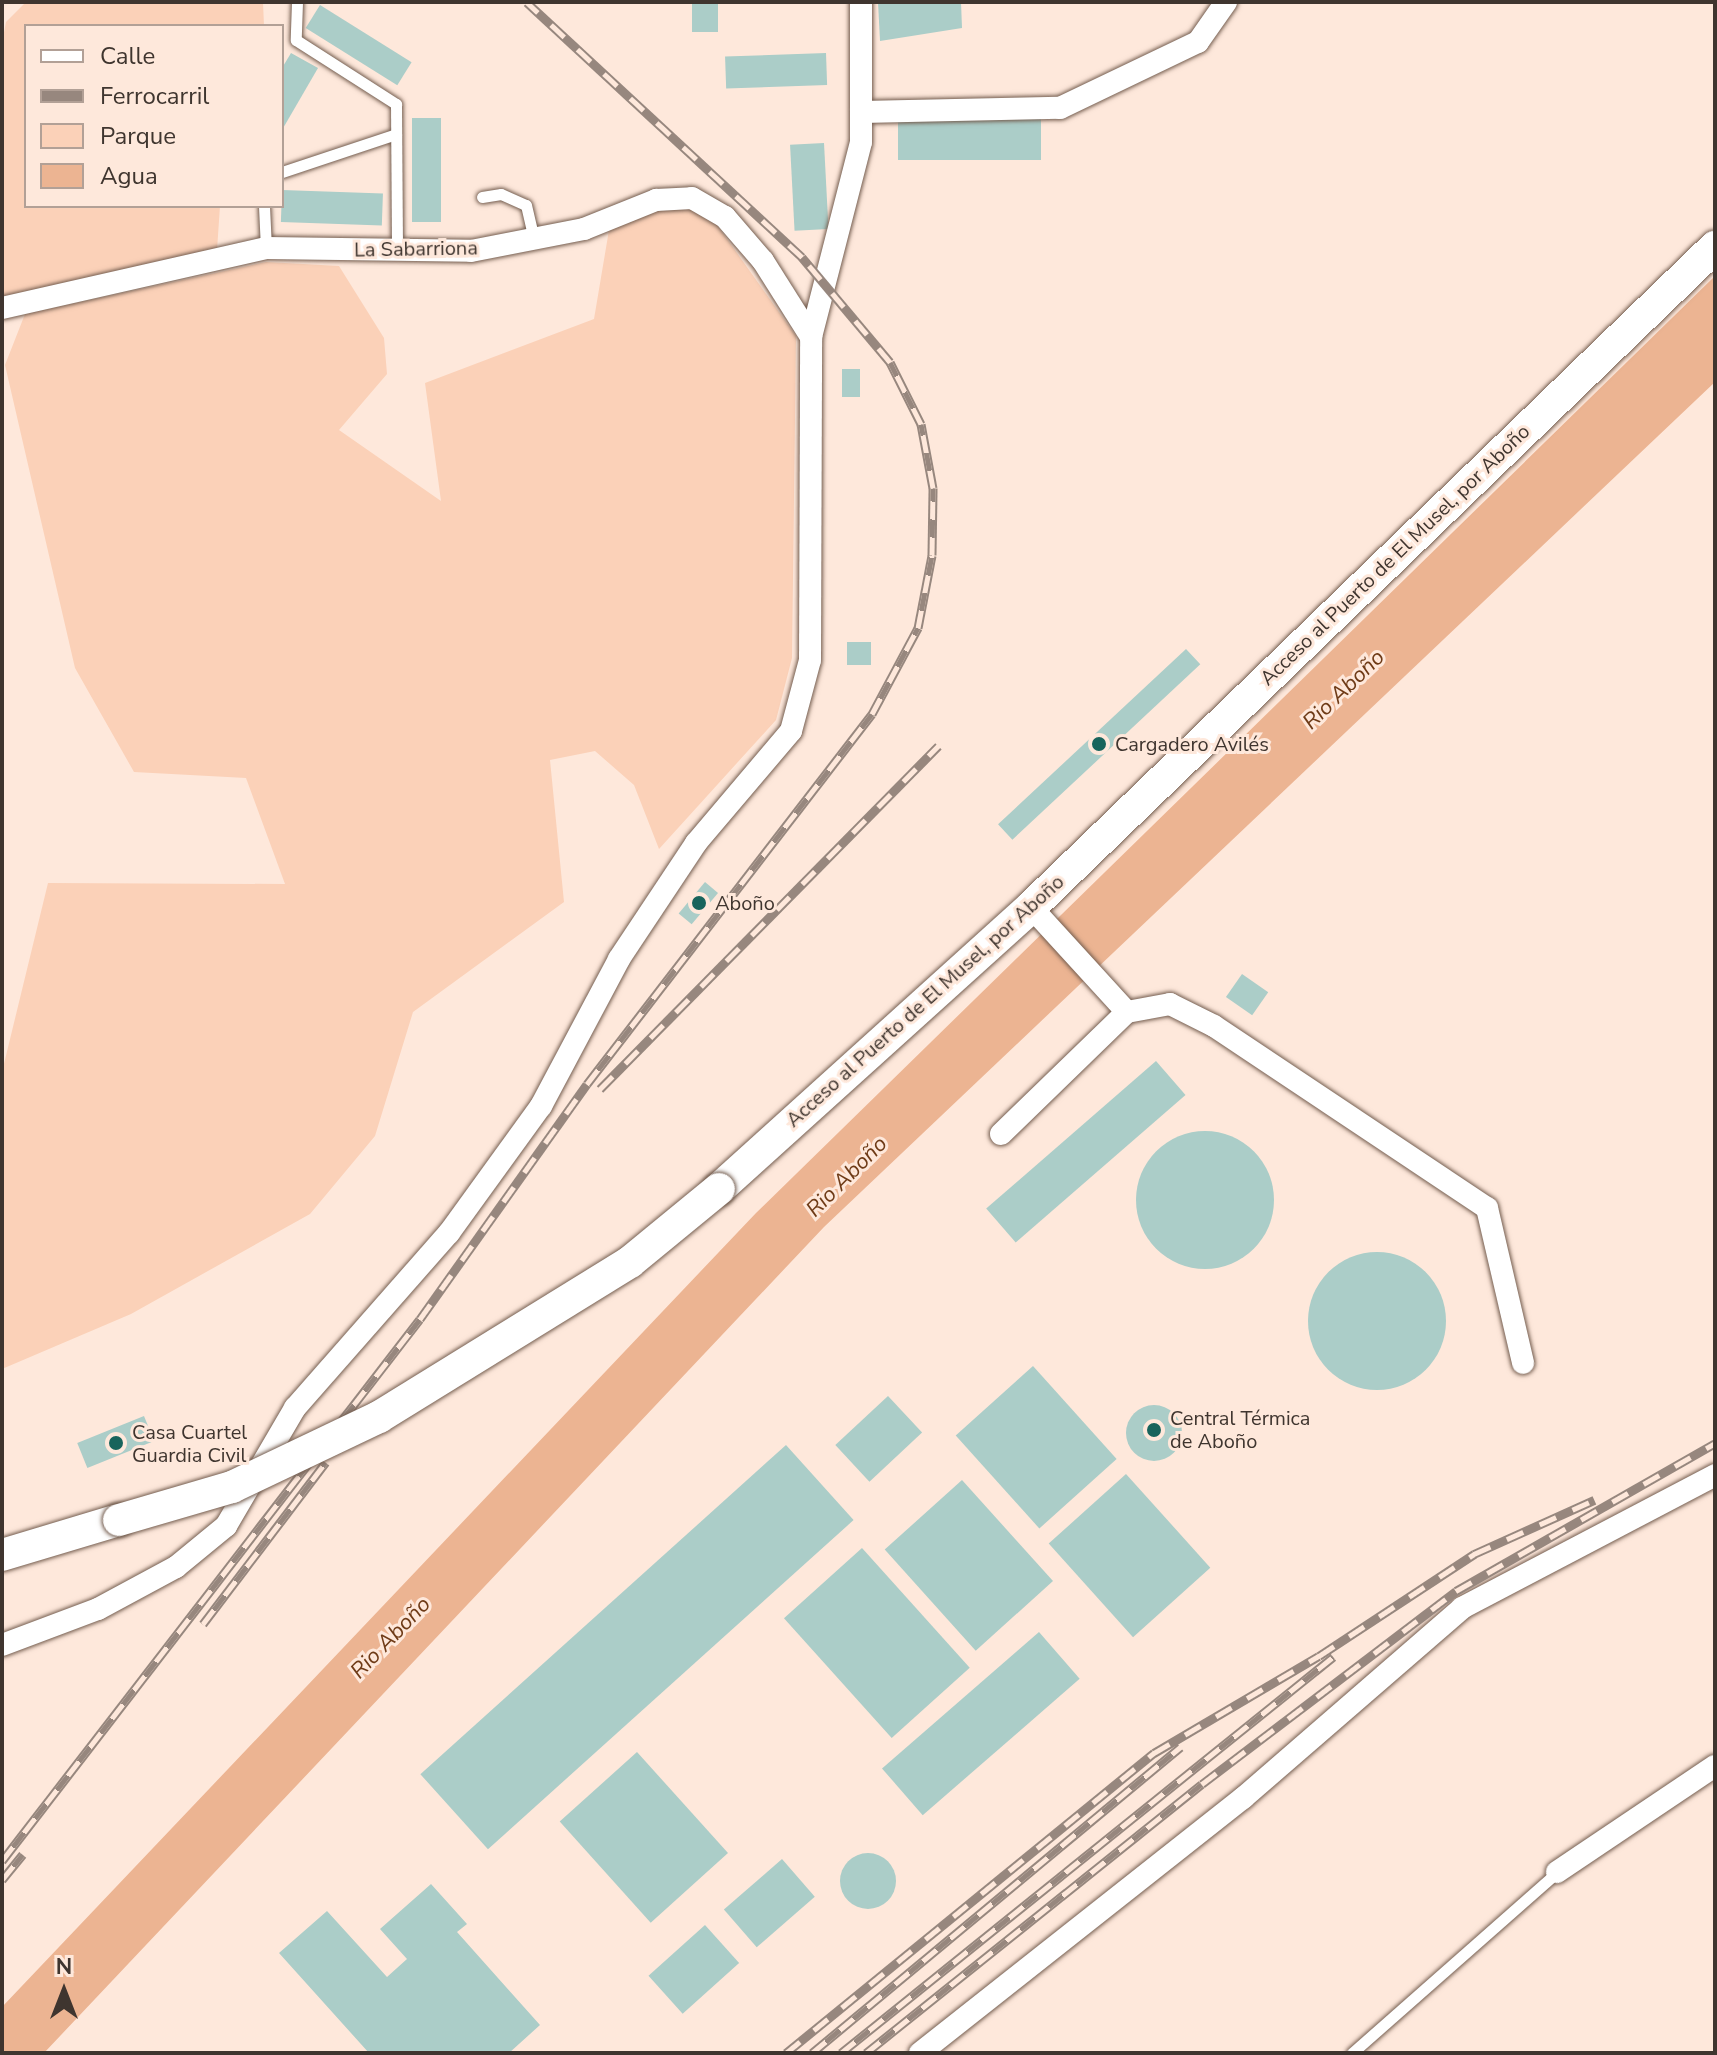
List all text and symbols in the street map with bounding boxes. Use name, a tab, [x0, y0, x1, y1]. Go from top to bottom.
legend	[24, 24, 284, 208]
text: Calle	[100, 40, 155, 72]
text: Ferrocarril	[100, 80, 209, 112]
text: Parque	[100, 120, 176, 152]
text: Agua	[100, 160, 158, 192]
street label: La Sabarriona	[354, 236, 478, 262]
street label: Acceso al Puerto de El Musel, por Aboño	[1255, 419, 1535, 691]
water label: Rio Aboño	[1298, 645, 1390, 735]
place label: Cargadero Avilés	[1115, 732, 1269, 756]
marker: Cargadero Avilés	[1090, 735, 1108, 753]
street label: Acceso al Puerto de El Musel, por Aboño	[781, 870, 1069, 1132]
place label: Aboño	[715, 891, 775, 915]
marker: Aboño	[690, 894, 708, 912]
water label: Rio Aboño	[801, 1131, 893, 1223]
place label: Central Térmica de Aboño	[1170, 1406, 1310, 1453]
place label: Casa Cuartel Guardia Civil	[132, 1420, 247, 1467]
marker: Central Térmica de Aboño	[1145, 1421, 1163, 1439]
marker: Casa Cuartel Guardia Civil	[107, 1434, 125, 1452]
water label: Rio Aboño	[346, 1592, 436, 1684]
north arrow	[24, 1951, 104, 2031]
text: N	[56, 1952, 72, 1982]

